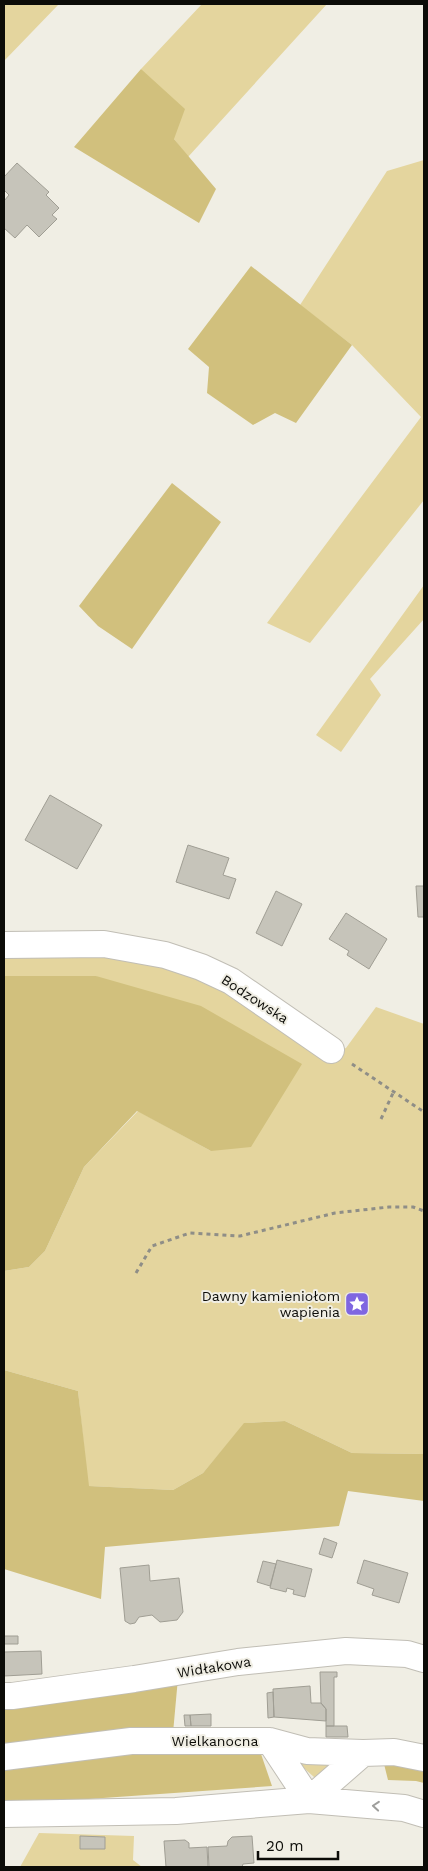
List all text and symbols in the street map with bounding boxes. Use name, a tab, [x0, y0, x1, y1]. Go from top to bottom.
street label: Bodzowska	[219, 971, 292, 1027]
place label: Dawny kamieniołom wapienia	[202, 1288, 340, 1320]
place icon: Dawny kamieniołom wapienia	[344, 1291, 370, 1317]
street label: Widłakowa	[176, 1653, 252, 1681]
street label: Wielkanocna	[172, 1733, 258, 1749]
one-way arrow	[372, 1801, 380, 1812]
scale bar	[258, 1828, 338, 1860]
text: 20 m	[266, 1837, 304, 1855]

